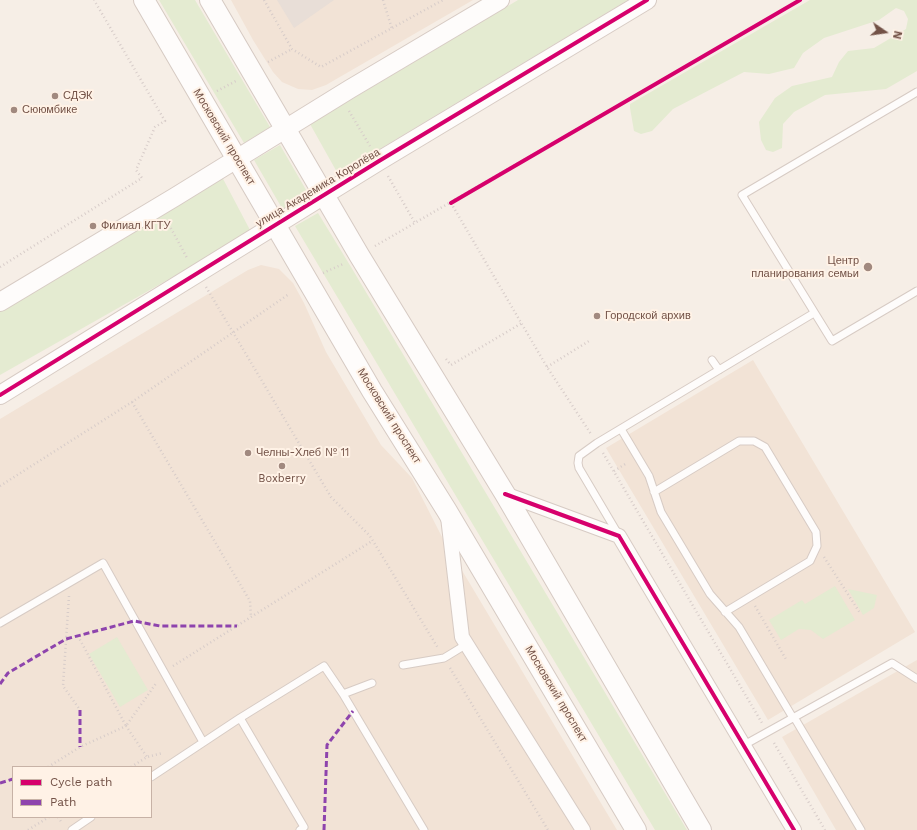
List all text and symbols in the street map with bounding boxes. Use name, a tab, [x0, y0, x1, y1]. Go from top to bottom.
north arrow	[865, 12, 905, 52]
text: N	[890, 29, 904, 40]
street label: Московский проспект	[190, 87, 258, 187]
place label: СДЭК	[63, 89, 92, 103]
marker: СДЭК	[50, 91, 60, 101]
place label: Сююмбике	[22, 103, 77, 117]
marker: Сююмбике	[9, 105, 19, 115]
street label: улица Академика Королёва	[254, 146, 382, 230]
place label: Филиал КГТУ	[101, 219, 170, 233]
marker: Филиал КГТУ	[88, 221, 98, 231]
place label: Центр планирования семьи	[751, 254, 859, 280]
marker: Центр планирования семьи	[862, 261, 874, 273]
place label: Городской архив	[605, 309, 691, 323]
marker: Городской архив	[592, 311, 602, 321]
street label: Московский проспект	[354, 366, 424, 466]
place label: Челны-Хлеб № 11	[256, 446, 349, 460]
marker: Челны-Хлеб № 11	[243, 448, 253, 458]
marker: Boxberry	[277, 461, 287, 471]
place label: Boxberry	[258, 472, 306, 486]
street label: Московский проспект	[522, 644, 590, 744]
legend	[12, 766, 152, 818]
text: Cycle path	[50, 775, 112, 789]
text: Path	[50, 795, 76, 809]

